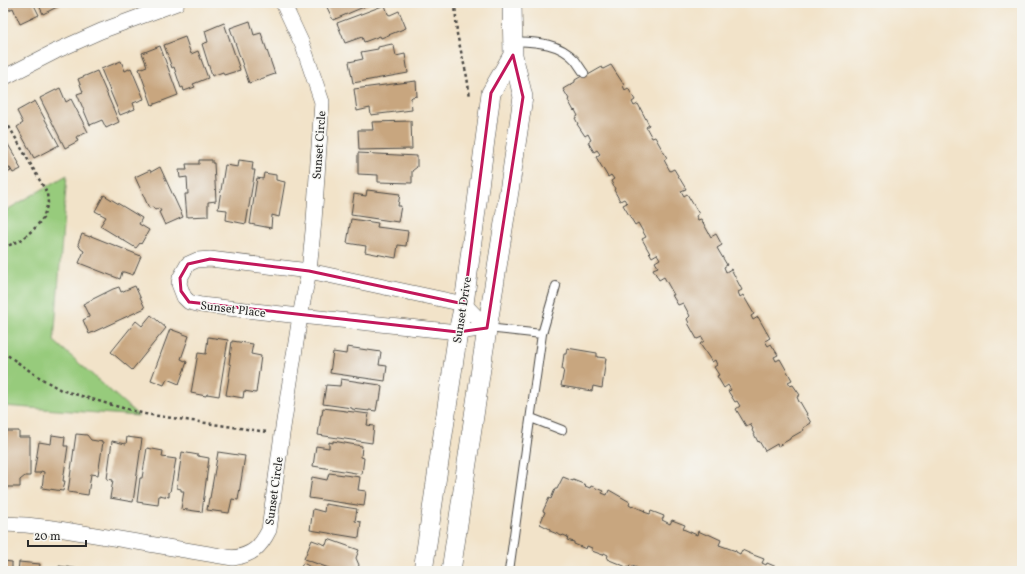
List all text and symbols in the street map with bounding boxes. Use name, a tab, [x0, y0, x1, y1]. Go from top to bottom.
street label: Sunset Circle	[310, 110, 330, 180]
street label: Sunset Drive	[450, 275, 476, 345]
street label: Sunset Place	[199, 298, 267, 322]
street label: Sunset Circle	[262, 456, 288, 526]
scale bar	[28, 522, 86, 548]
text: 20 m	[34, 529, 61, 545]

